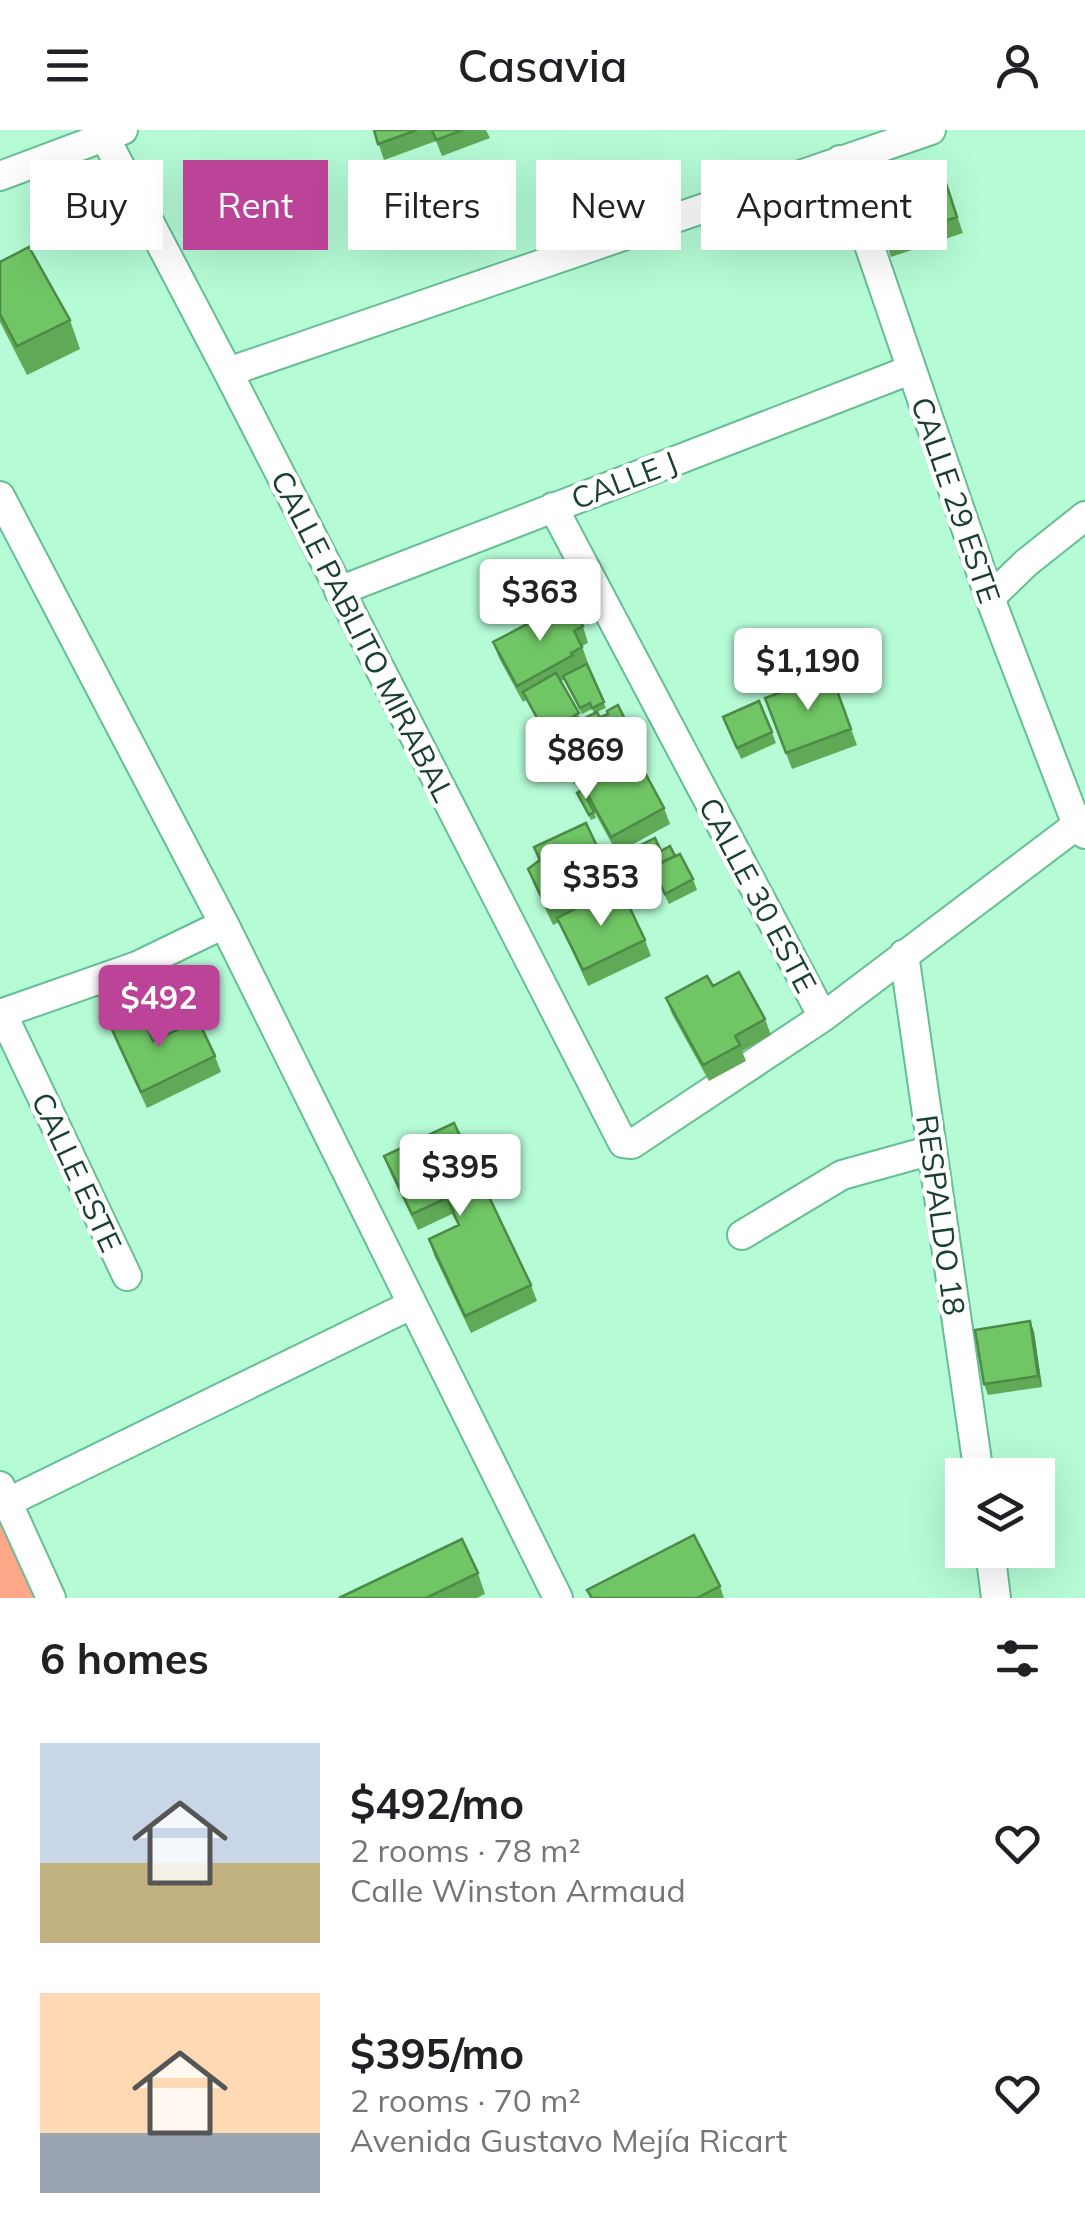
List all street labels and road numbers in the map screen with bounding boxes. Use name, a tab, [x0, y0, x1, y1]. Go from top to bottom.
street label: CALLE 29 ESTE	[903, 392, 1009, 608]
street label: CALLE J	[566, 443, 682, 517]
street label: CALLE PABLITO MIRABAL	[263, 464, 463, 808]
street label: CALLE 30 ESTE	[691, 791, 825, 999]
street label: CALLE ESTE	[24, 1086, 130, 1258]
street label: RESPALDO 18	[908, 1112, 974, 1318]

